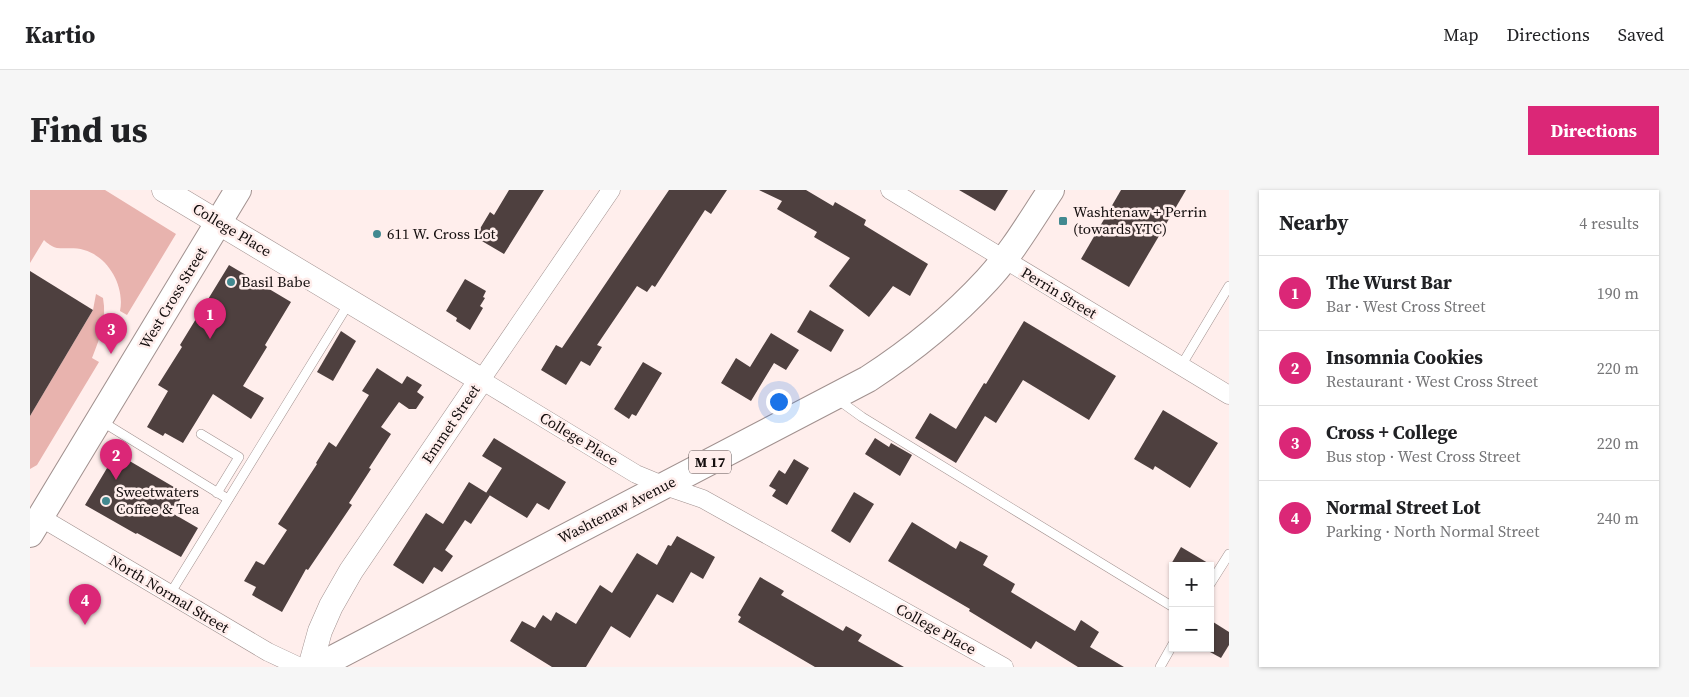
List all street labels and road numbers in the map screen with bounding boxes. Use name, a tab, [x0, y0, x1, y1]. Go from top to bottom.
street label: College Place	[189, 198, 276, 262]
street label: West Cross Street	[134, 243, 211, 352]
street label: Perrin Street	[1018, 262, 1101, 323]
street label: Emmet Street	[416, 380, 485, 467]
street label: College Place	[536, 407, 623, 471]
road number: M 17	[689, 450, 731, 474]
street label: Washtenaw Avenue	[554, 471, 680, 548]
street label: North Normal Street	[105, 549, 233, 638]
street label: College Place	[892, 598, 980, 659]

